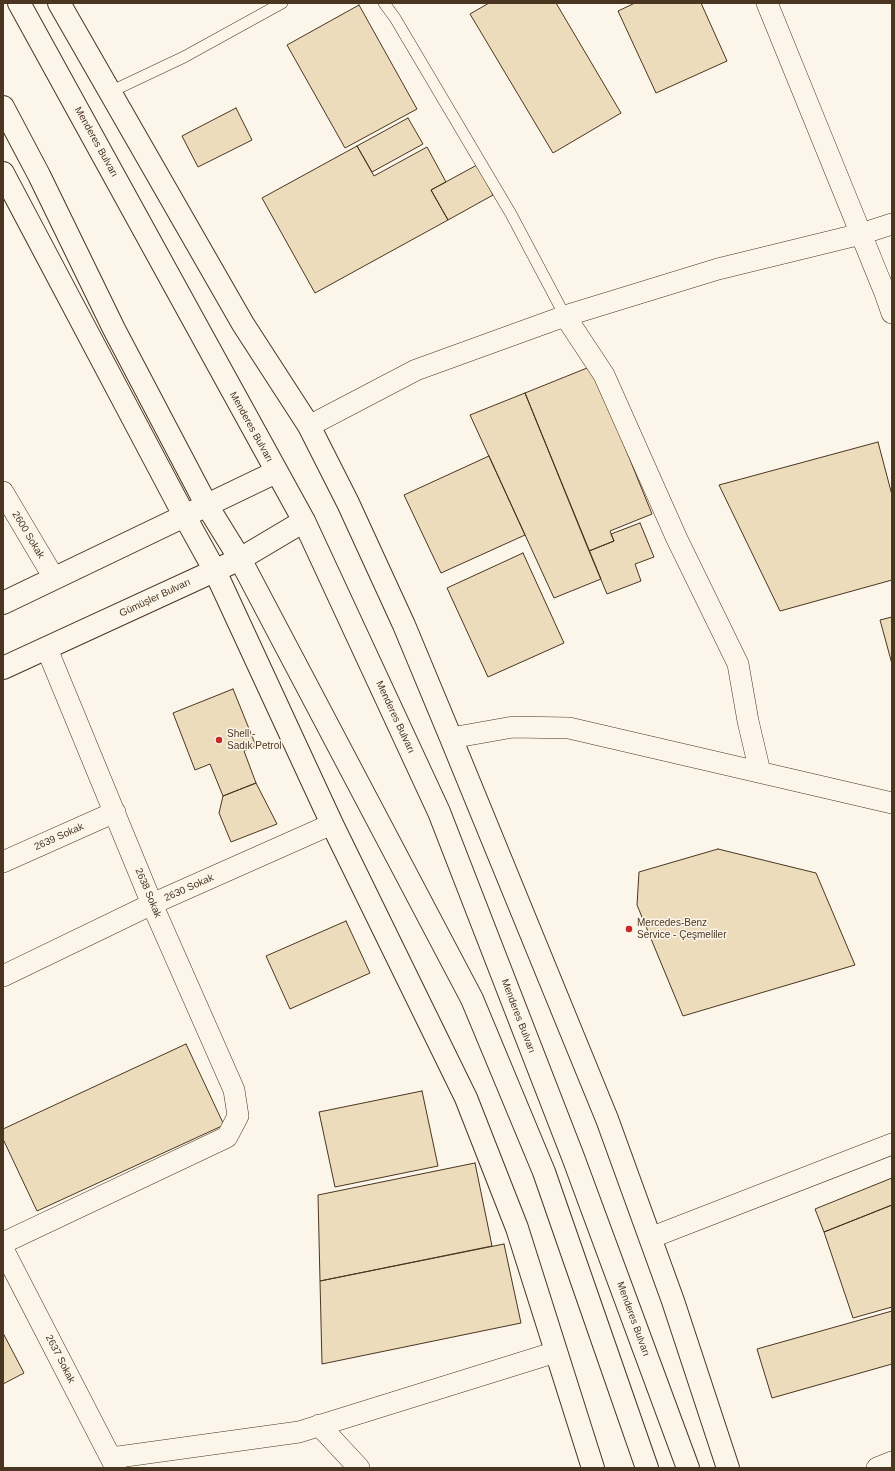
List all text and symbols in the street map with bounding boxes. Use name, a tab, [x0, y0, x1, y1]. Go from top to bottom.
street label: Menderes Bulvarı	[72, 105, 120, 179]
street label: Menderes Bulvarı	[227, 390, 275, 464]
street label: 2600 Sokak	[9, 509, 47, 561]
street label: Gümüşler Bulvarı	[117, 576, 193, 620]
street label: Menderes Bulvarı	[373, 679, 417, 755]
place label: Shell - Sadık Petrol	[227, 728, 281, 752]
marker: Shell - Sadık Petrol	[214, 735, 224, 745]
street label: 2639 Sokak	[32, 821, 86, 853]
street label: 2638 Sokak	[132, 866, 164, 920]
street label: 2630 Sokak	[162, 872, 216, 904]
place label: Mercedes-Benz Service - Çeşmeliler	[637, 917, 726, 940]
marker: Mercedes-Benz Service - Çeşmeliler	[624, 924, 634, 934]
street label: Menderes Bulvarı	[498, 977, 538, 1055]
street label: Menderes Bulvarı	[614, 1280, 652, 1358]
street label: 2637 Sokak	[43, 1333, 77, 1385]

